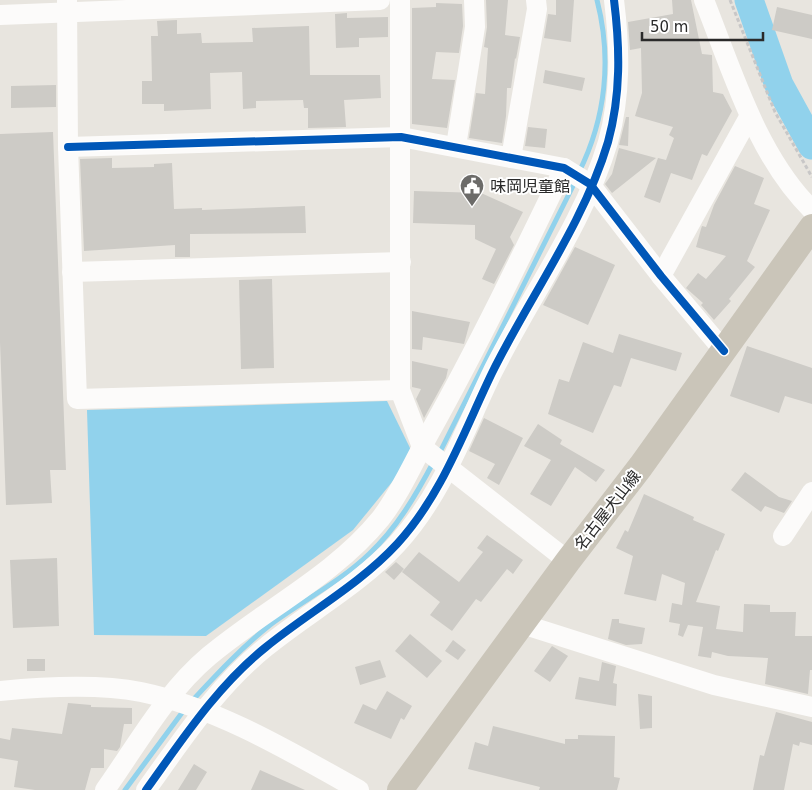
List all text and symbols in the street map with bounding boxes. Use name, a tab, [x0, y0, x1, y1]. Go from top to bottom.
scale bar	[642, 10, 763, 42]
text: 50 m	[650, 18, 688, 36]
public building icon: 味岡児童館	[459, 173, 485, 207]
place label: 味岡児童館	[490, 177, 570, 196]
street label: 名古屋犬山線	[570, 467, 644, 554]

